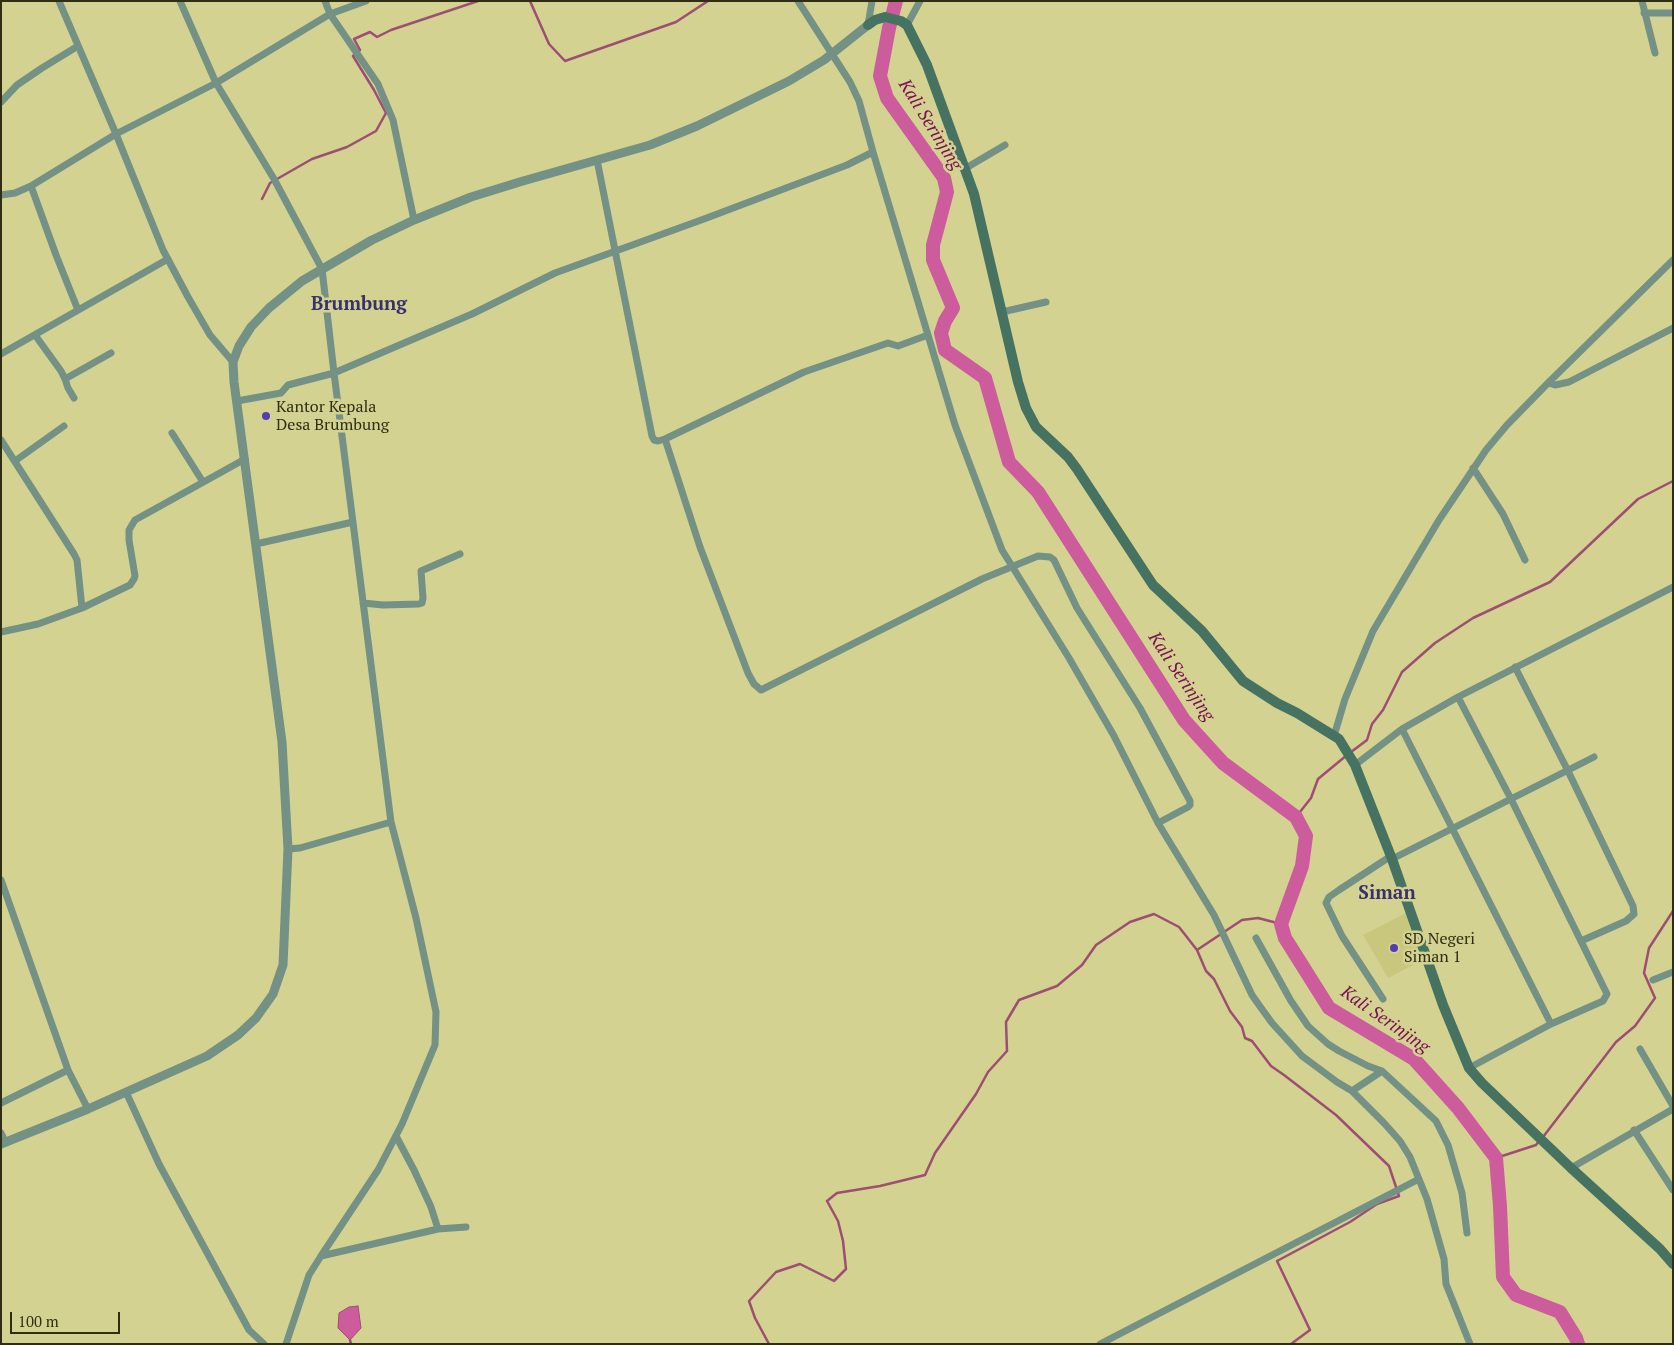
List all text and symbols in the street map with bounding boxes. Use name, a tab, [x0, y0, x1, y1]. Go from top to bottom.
water label: Kali Serinjing	[893, 75, 967, 175]
district label: Brumbung	[311, 294, 407, 316]
place label: Kantor Kepala Desa Brumbung	[276, 397, 389, 435]
marker: Kantor Kepala Desa Brumbung	[260, 410, 272, 422]
water label: Kali Serinjing	[1143, 628, 1219, 726]
district label: Siman	[1358, 883, 1416, 905]
place label: SD Negeri Siman 1	[1404, 929, 1475, 967]
marker: SD Negeri Siman 1	[1388, 942, 1400, 954]
water label: Kali Serinjing	[1337, 982, 1433, 1058]
scale bar	[12, 1302, 122, 1334]
text: 100 m	[18, 1311, 59, 1331]

